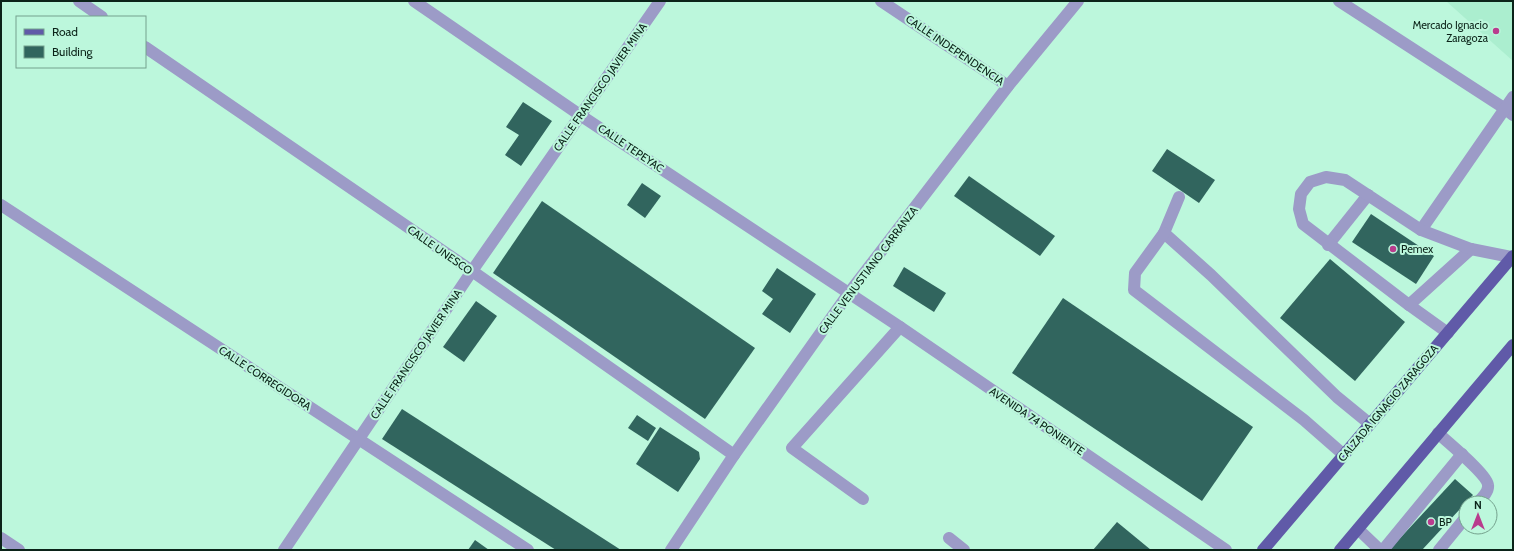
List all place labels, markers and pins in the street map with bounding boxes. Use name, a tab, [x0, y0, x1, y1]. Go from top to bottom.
place label: Mercado Ignacio Zaragoza	[1412, 18, 1489, 45]
marker: Mercado Ignacio Zaragoza	[1491, 26, 1501, 36]
place label: Pemex	[1401, 242, 1434, 256]
marker: Pemex	[1388, 244, 1398, 254]
place label: BP	[1439, 515, 1453, 529]
marker: BP	[1426, 517, 1436, 527]

